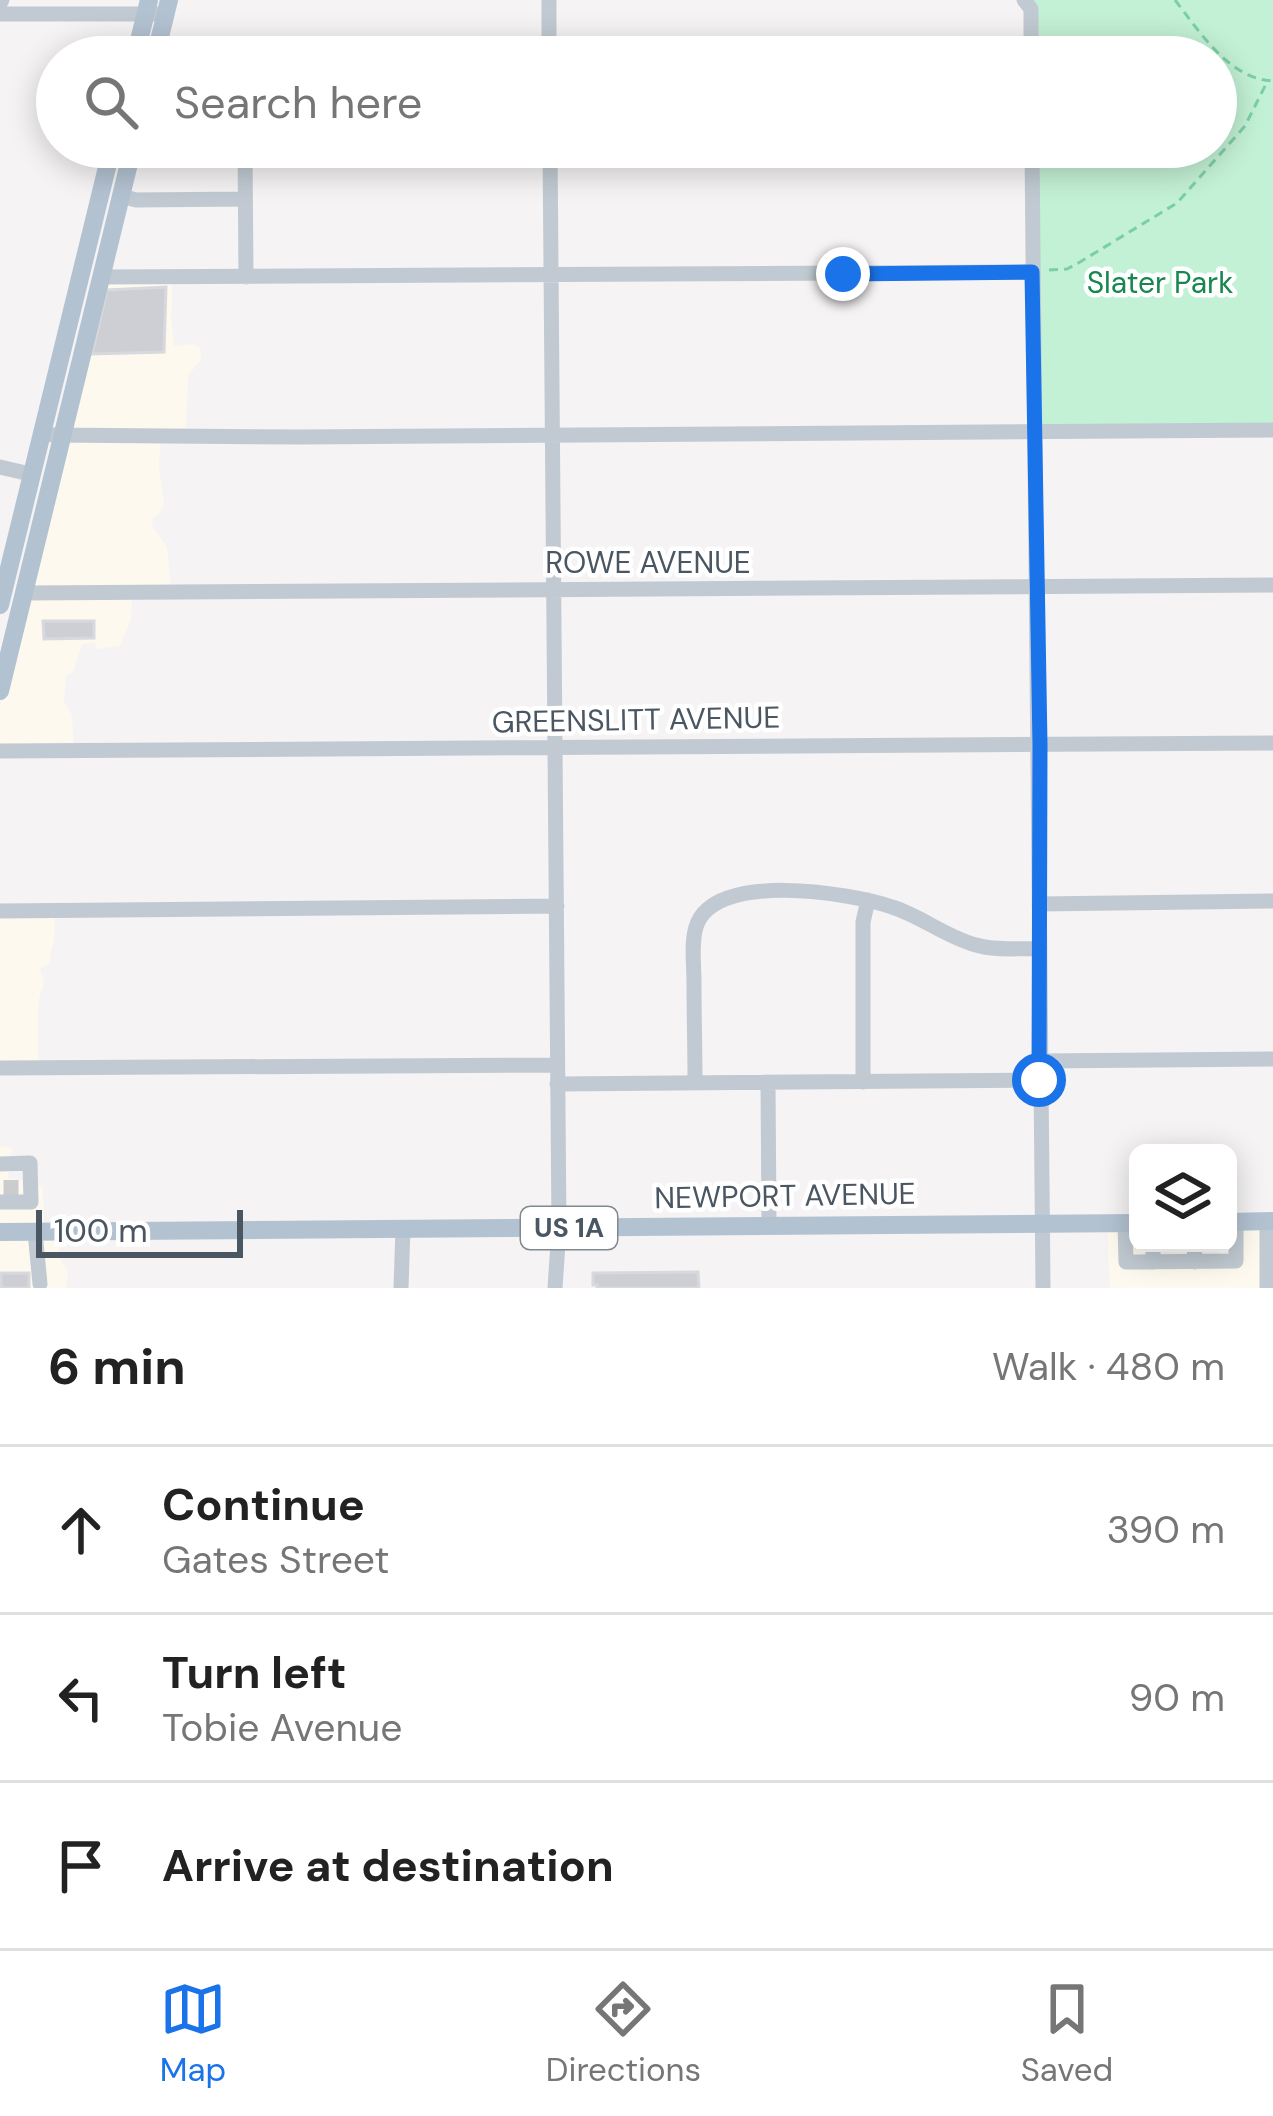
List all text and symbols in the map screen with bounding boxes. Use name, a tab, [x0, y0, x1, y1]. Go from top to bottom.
search box	[36, 36, 1237, 168]
icon: search	[78, 69, 144, 135]
text: Search here	[174, 73, 422, 132]
route end	[816, 247, 870, 301]
park label: Slater Park	[1087, 263, 1233, 302]
street label: ROWE AVENUE	[545, 543, 751, 582]
street label: GREENSLITT AVENUE	[491, 697, 781, 742]
route start	[1012, 1053, 1066, 1107]
map controls	[1129, 1144, 1237, 1252]
button: layers	[1129, 1144, 1237, 1252]
street label: NEWPORT AVENUE	[654, 1174, 916, 1217]
scale bar	[36, 1204, 243, 1257]
road number: US 1A	[521, 1207, 617, 1249]
text: 100 m	[54, 1209, 148, 1252]
text: 6 min	[48, 1333, 186, 1400]
text: Walk · 480 m	[992, 1341, 1225, 1392]
text: Continue	[162, 1475, 365, 1534]
icon: ahead	[48, 1497, 114, 1563]
text: 390 m	[1107, 1504, 1225, 1555]
text: Gates Street	[162, 1534, 390, 1585]
text: Turn left	[162, 1643, 346, 1702]
icon: left	[48, 1665, 114, 1731]
text: 90 m	[1129, 1672, 1225, 1723]
text: Tobie Avenue	[162, 1702, 402, 1753]
icon: arrive	[48, 1833, 114, 1899]
text: Arrive at destination	[162, 1836, 614, 1895]
tab: Map	[160, 1976, 226, 2091]
tab: Directions	[546, 1976, 701, 2091]
tab: Saved	[1021, 1976, 1113, 2091]

